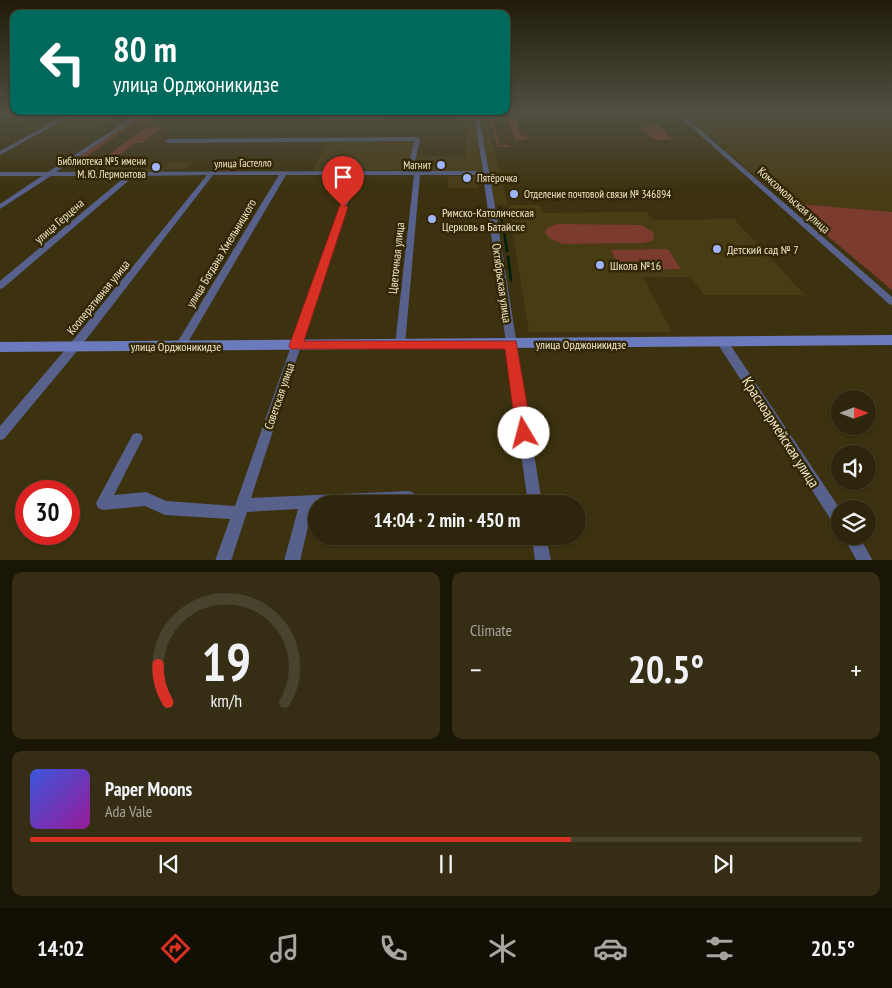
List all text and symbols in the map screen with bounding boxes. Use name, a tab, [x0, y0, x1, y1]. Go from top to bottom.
text: 80 m	[113, 26, 177, 72]
icon: left	[30, 30, 95, 95]
text: улица Орджоникидзе	[113, 70, 279, 98]
place label: Библиотека №5 имени М. Ю. Лермонтова	[58, 154, 146, 181]
street label: улица Гастелло	[214, 155, 272, 171]
pin	[322, 156, 364, 207]
place label: Магнит	[403, 158, 431, 172]
marker: Магнит	[435, 159, 447, 171]
marker: Библиотека №5 имени М. Ю. Лермонтова	[150, 161, 162, 173]
icon: arrive	[329, 163, 357, 191]
street label: Комсомольская улица	[755, 164, 833, 237]
place label: Пятёрочка	[477, 171, 518, 185]
marker: Пятёрочка	[461, 172, 473, 184]
place label: Отделение почтовой связи № 346894	[524, 187, 671, 201]
marker: Отделение почтовой связи № 346894	[508, 188, 520, 200]
street label: улица Герцена	[31, 195, 87, 247]
street label: улица Богдана Хмельницкого	[183, 196, 259, 310]
place label: Римско-Католическая Церковь в Батайске	[442, 205, 534, 234]
marker: Римско-Католическая Церковь в Батайске	[426, 213, 438, 225]
street label: Цветочная улица	[385, 221, 407, 294]
street label: Октябрьская улица	[489, 242, 515, 324]
place label: Детский сад № 7	[727, 242, 799, 257]
marker: Детский сад № 7	[711, 243, 723, 255]
street label: Кооперативная улица	[63, 257, 133, 337]
place label: Школа №16	[610, 258, 661, 273]
marker: Школа №16	[594, 259, 606, 271]
street label: улица Орджоникидзе	[536, 337, 626, 352]
street label: улица Орджоникидзе	[131, 339, 221, 354]
street label: Советская улица	[261, 361, 297, 431]
street label: Красноармейская улица	[738, 373, 824, 491]
north arrow	[831, 390, 876, 435]
map controls	[831, 390, 876, 545]
position arrow	[497, 406, 549, 458]
button: sound	[831, 445, 876, 490]
speed limit sign: 30	[15, 480, 80, 545]
button: layers	[831, 500, 876, 545]
text: 14:04 · 2 min · 450 m	[374, 508, 520, 532]
text: Climate	[470, 620, 512, 640]
text: 19	[201, 628, 251, 695]
text: 20.5°	[628, 644, 704, 693]
text: −	[470, 651, 482, 688]
text: +	[850, 651, 862, 688]
text: km/h	[210, 689, 242, 712]
text: Paper Moons	[105, 777, 192, 801]
text: Ada Vale	[105, 801, 152, 821]
icon: previous	[155, 850, 183, 878]
icon: pause	[432, 850, 460, 878]
icon: next	[709, 850, 737, 878]
icon: directions	[158, 931, 193, 966]
icon: music	[267, 931, 302, 966]
icon: phone	[376, 931, 411, 966]
icon: climate	[485, 931, 520, 966]
icon: car	[593, 931, 628, 966]
icon: filters	[702, 931, 737, 966]
text: 14:02	[37, 934, 84, 962]
text: 20.5°	[811, 934, 855, 962]

